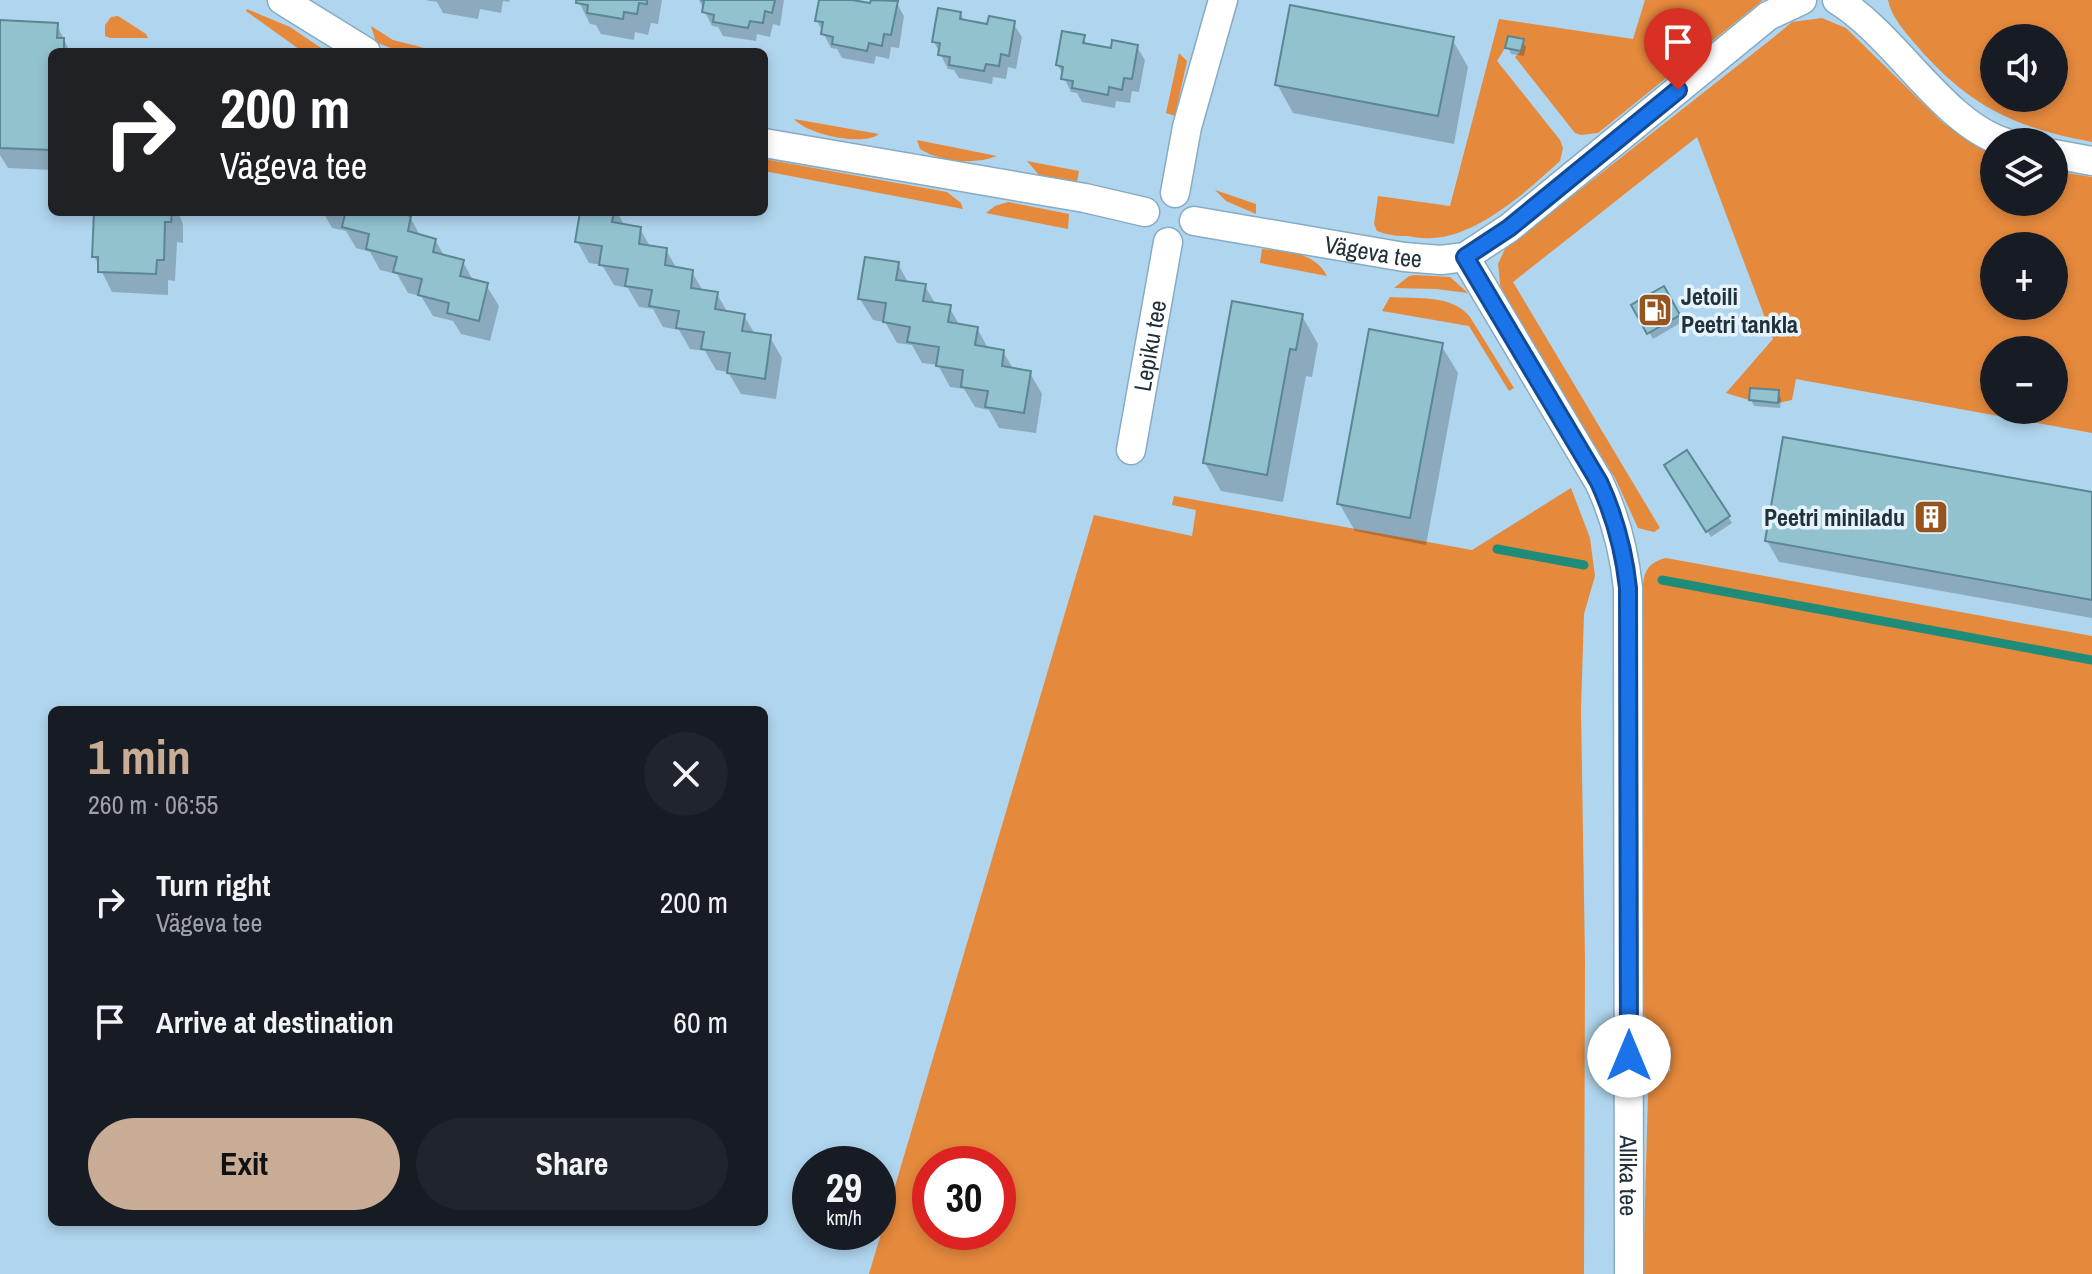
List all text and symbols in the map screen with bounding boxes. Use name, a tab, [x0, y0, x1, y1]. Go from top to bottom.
pin	[1644, 8, 1712, 90]
icon: arrive	[1656, 20, 1700, 64]
map controls	[1980, 24, 2068, 424]
button: sound	[1980, 24, 2068, 112]
text: 200 m	[220, 70, 350, 145]
icon: right	[88, 80, 192, 184]
button: layers	[1980, 128, 2068, 216]
text: Vägeva tee	[220, 142, 367, 190]
street label: Vägeva tee	[1322, 228, 1423, 274]
button: +	[1980, 232, 2068, 320]
place label: Jetoili Peetri tankla	[1681, 280, 1798, 340]
fuel station icon: Jetoili Peetri tankla	[1636, 291, 1674, 329]
street label: Lepiku tee	[1126, 298, 1173, 394]
button: −	[1980, 336, 2068, 424]
building icon: Peetri miniladu	[1912, 498, 1950, 536]
place label: Peetri miniladu	[1764, 501, 1905, 533]
text: 1 min	[88, 724, 191, 789]
button: close	[644, 732, 728, 816]
text: 260 m · 06:55	[88, 787, 218, 822]
text: Turn right	[156, 865, 270, 905]
icon: right	[88, 880, 132, 924]
text: 200 m	[660, 882, 728, 922]
text: Vägeva tee	[156, 905, 262, 940]
icon: arrive	[88, 1000, 132, 1044]
text: Arrive at destination	[156, 1002, 394, 1042]
text: 60 m	[673, 1002, 728, 1042]
position arrow	[1587, 1014, 1671, 1098]
button: Exit	[88, 1118, 400, 1210]
button: Share	[416, 1118, 728, 1210]
street label: Allika tee	[1613, 1134, 1645, 1216]
speed limit sign: 30	[912, 1146, 1016, 1250]
text: 29	[826, 1161, 862, 1214]
text: km/h	[826, 1204, 862, 1231]

